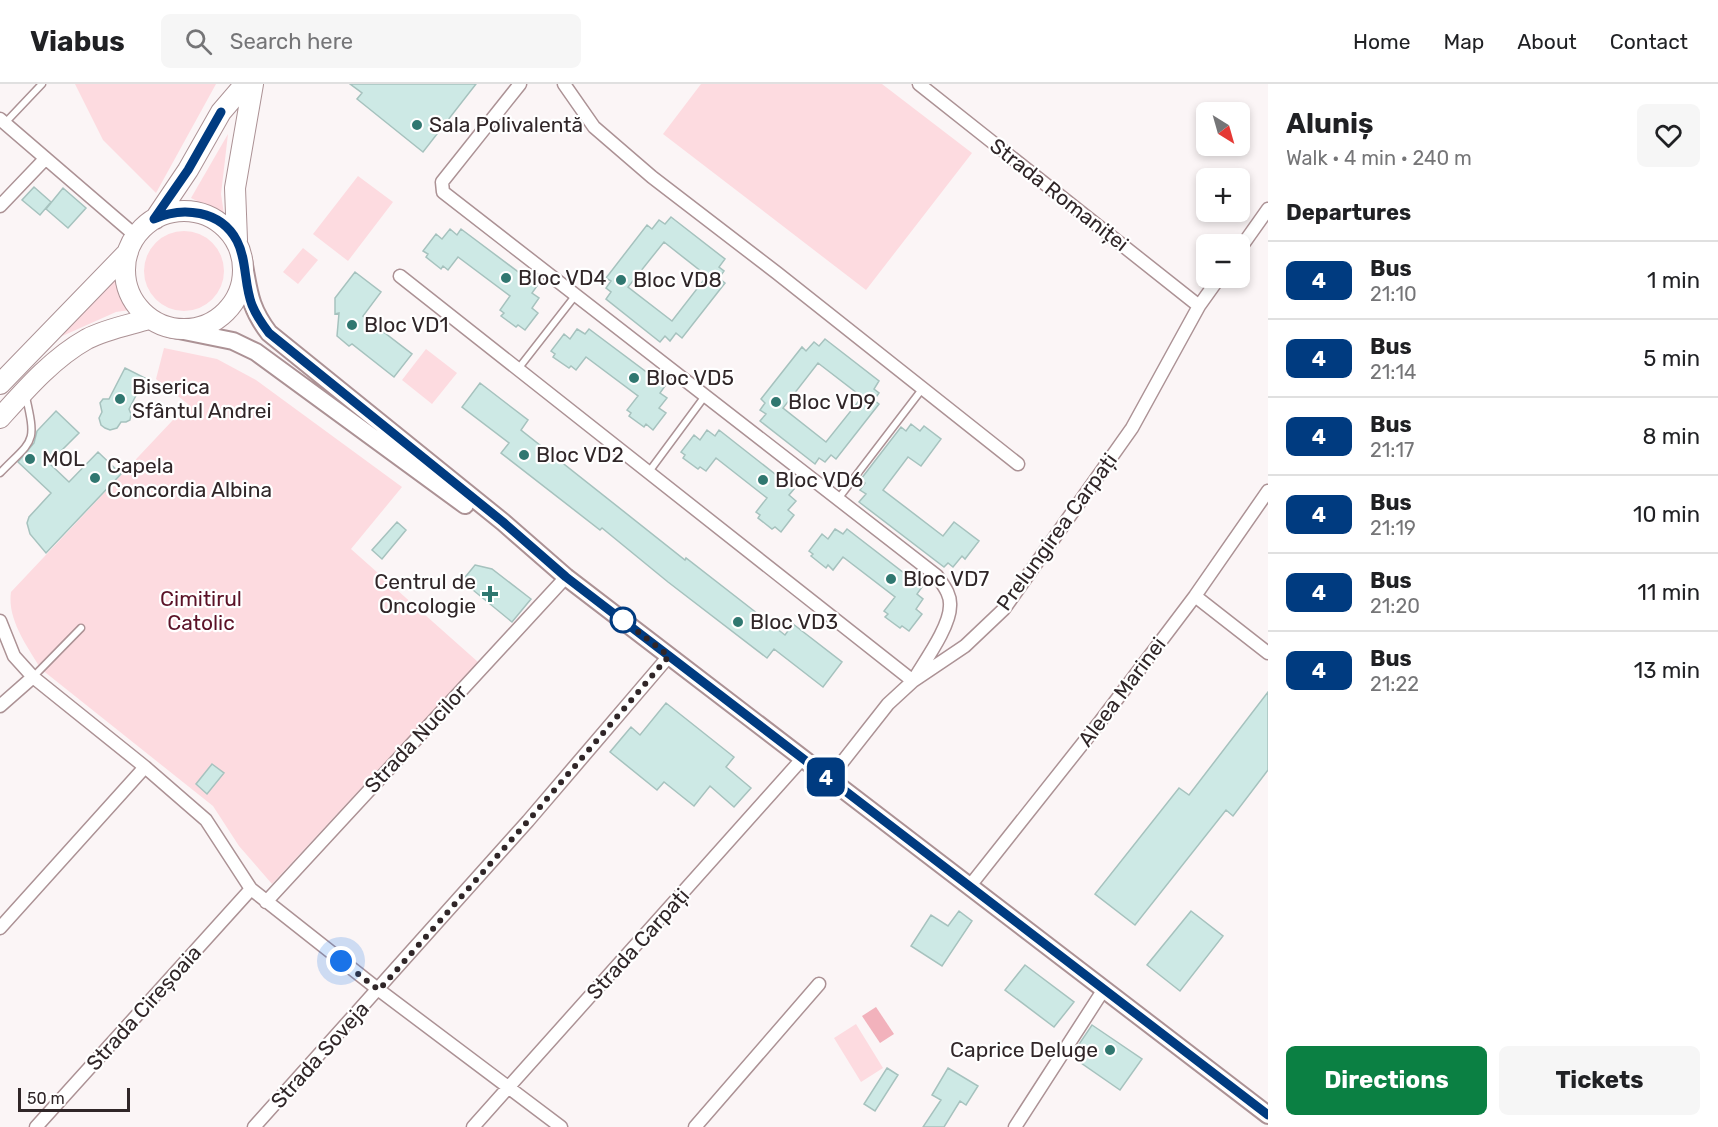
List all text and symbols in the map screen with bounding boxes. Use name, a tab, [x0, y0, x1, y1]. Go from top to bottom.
search box	[161, 14, 581, 68]
text: Viabus	[30, 25, 125, 58]
icon: search	[182, 25, 215, 58]
text: Search here	[230, 28, 353, 55]
text: Home	[1353, 29, 1410, 54]
text: Map	[1443, 29, 1484, 54]
text: About	[1517, 29, 1577, 54]
text: Contact	[1610, 29, 1688, 54]
north arrow	[1196, 102, 1250, 156]
map controls	[1196, 102, 1250, 288]
button: heart	[1637, 104, 1700, 167]
text: Aluniș	[1286, 107, 1374, 140]
place label: Sala Polivalentă	[429, 112, 583, 137]
marker: Sala Polivalentă	[410, 118, 424, 132]
street label: Strada Romaniței	[985, 133, 1133, 256]
text: Walk · 4 min · 240 m	[1286, 146, 1472, 170]
button: +	[1196, 168, 1250, 222]
text: Departures	[1286, 199, 1411, 226]
button: −	[1196, 234, 1250, 288]
text: Bus	[1370, 255, 1412, 282]
place label: Bloc VD4	[518, 265, 607, 290]
place label: Bloc VD8	[633, 267, 722, 292]
text: 1 min	[1647, 267, 1700, 294]
text: 4	[1312, 268, 1326, 293]
marker: Bloc VD4	[499, 271, 513, 285]
marker: Bloc VD8	[614, 273, 628, 287]
text: 21:10	[1370, 282, 1417, 306]
place label: Bloc VD1	[364, 312, 449, 337]
marker: Bloc VD1	[345, 318, 359, 332]
text: Bus	[1370, 333, 1412, 360]
text: 5 min	[1643, 345, 1700, 372]
text: 4	[1312, 346, 1326, 371]
text: 21:14	[1370, 360, 1416, 384]
place label: Bloc VD5	[646, 365, 734, 390]
marker: Bloc VD5	[627, 371, 641, 385]
place label: Biserica Sfântul Andrei	[132, 374, 272, 423]
place label: Bloc VD9	[788, 389, 876, 414]
marker: Biserica Sfântul Andrei	[113, 392, 127, 406]
marker: Bloc VD9	[769, 395, 783, 409]
text: Bus	[1370, 411, 1412, 438]
text: 8 min	[1642, 423, 1700, 450]
text: 4	[1312, 424, 1326, 449]
text: 21:17	[1370, 438, 1414, 462]
place label: Bloc VD2	[536, 442, 624, 467]
place label: MOL	[42, 446, 85, 471]
marker: Bloc VD2	[517, 448, 531, 462]
street label: Prelungirea Carpați	[991, 448, 1122, 615]
marker: MOL	[23, 452, 37, 466]
place label: Capela Concordia Albina	[107, 453, 272, 502]
place label: Bloc VD6	[775, 467, 863, 492]
marker: Capela Concordia Albina	[88, 471, 102, 485]
marker: Bloc VD6	[756, 473, 770, 487]
text: Bus	[1370, 489, 1412, 516]
text: 10 min	[1633, 501, 1700, 528]
text: 4	[1312, 502, 1326, 527]
text: 21:19	[1370, 516, 1416, 540]
place label: Bloc VD7	[903, 566, 990, 591]
text: Bus	[1370, 567, 1412, 594]
place label: Centrul de Oncologie	[374, 569, 476, 618]
marker: Bloc VD7	[884, 572, 898, 586]
text: 11 min	[1638, 579, 1700, 606]
text: 4	[1312, 580, 1326, 605]
marker: Centrul de Oncologie	[481, 585, 499, 603]
park label: Cimitirul Catolic	[160, 586, 242, 635]
text: 21:20	[1370, 594, 1420, 618]
unlabelled marker	[610, 607, 636, 633]
place label: Bloc VD3	[750, 609, 838, 634]
marker: Bloc VD3	[731, 615, 745, 629]
street label: Aleea Marinei	[1072, 632, 1171, 751]
text: Bus	[1370, 645, 1412, 672]
text: 13 min	[1634, 657, 1700, 684]
text: 4	[1312, 658, 1326, 683]
text: 21:22	[1370, 672, 1419, 696]
street label: Strada Nucilor	[359, 679, 472, 798]
line badge: 4	[806, 758, 846, 796]
text: 4	[819, 765, 833, 790]
street label: Strada Carpați	[581, 883, 694, 1004]
street label: Strada Cireșoaia	[81, 940, 206, 1075]
your location	[326, 946, 356, 976]
street label: Strada Soveja	[265, 996, 374, 1113]
place label: Caprice Deluge	[950, 1037, 1098, 1062]
marker: Caprice Deluge	[1103, 1043, 1117, 1057]
button: Directions	[1286, 1046, 1487, 1115]
button: Tickets	[1499, 1046, 1700, 1115]
scale bar	[18, 1085, 130, 1112]
text: 50 m	[27, 1089, 65, 1108]

